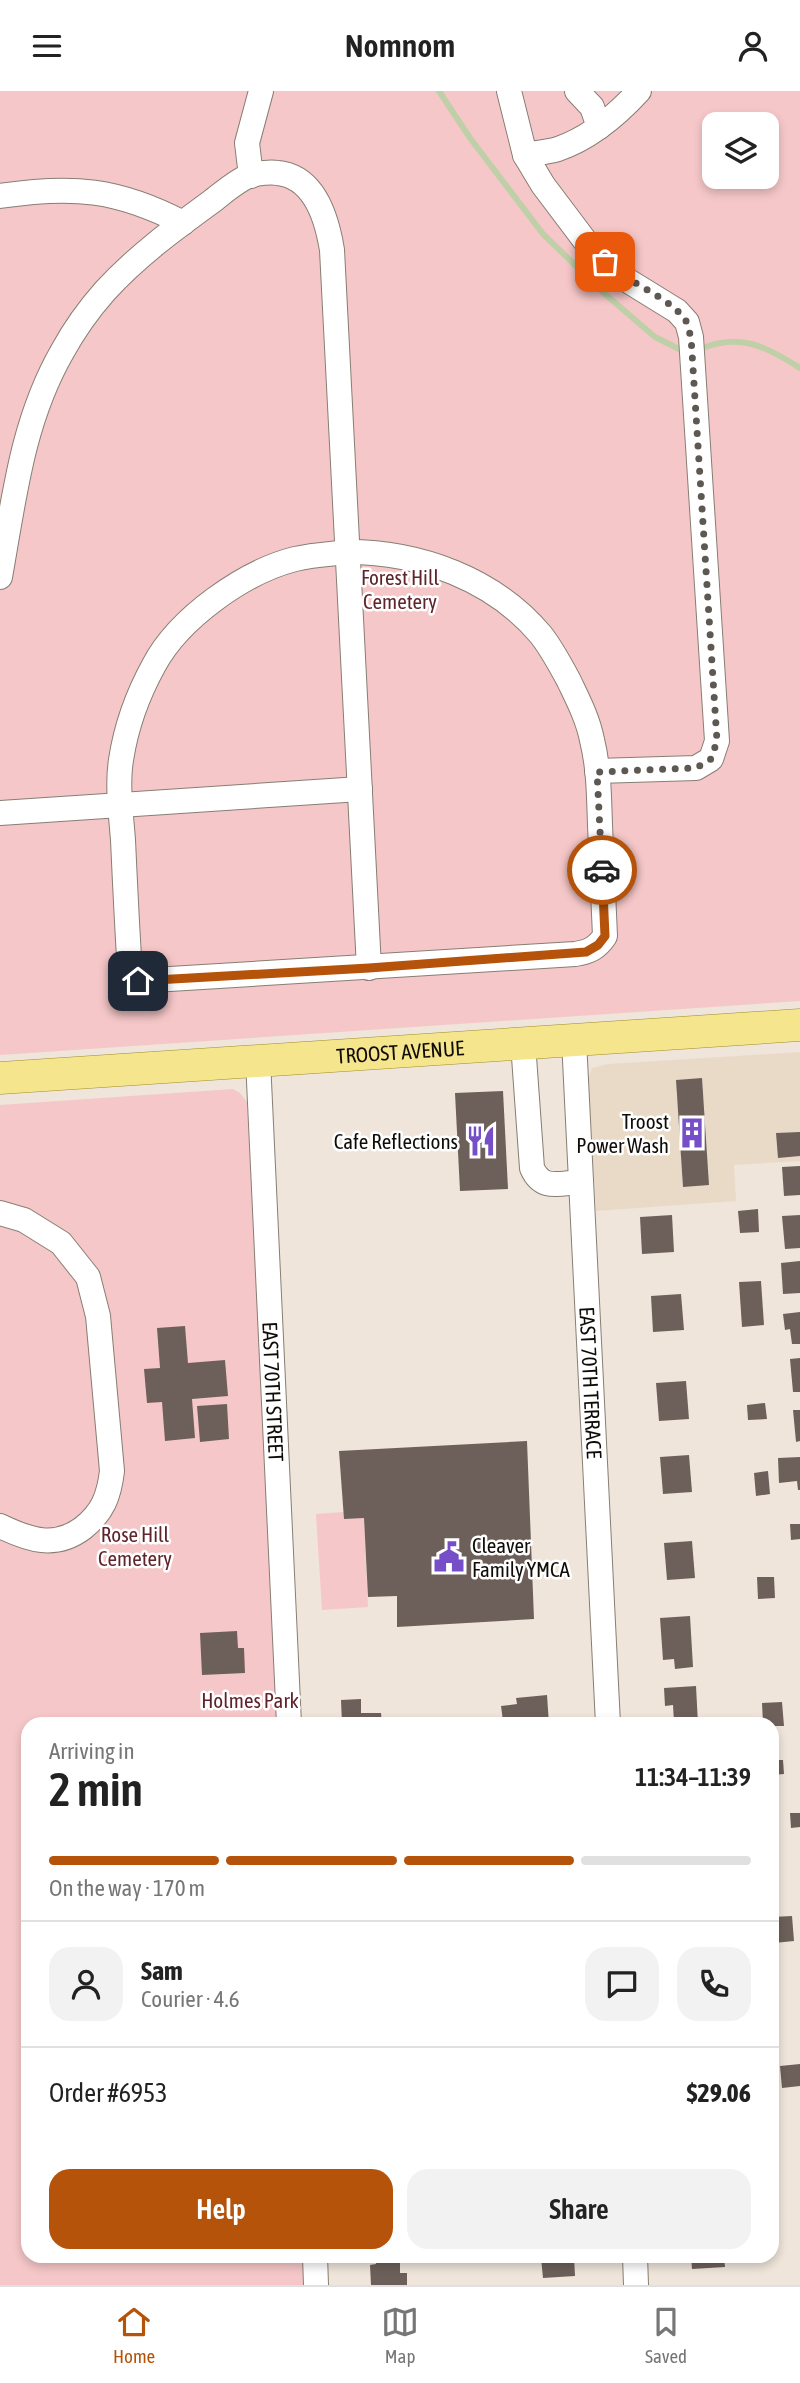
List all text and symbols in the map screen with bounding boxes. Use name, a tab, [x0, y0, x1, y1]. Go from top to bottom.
icon: menu	[28, 27, 66, 65]
text: Nomnom	[345, 27, 455, 64]
icon: person	[734, 27, 772, 65]
map controls	[702, 112, 779, 189]
button: layers	[702, 112, 779, 189]
pin	[575, 232, 635, 292]
icon: bag	[586, 243, 624, 281]
park label: Forest Hill Cemetery	[361, 565, 439, 613]
courier	[567, 835, 637, 905]
icon: car	[583, 851, 621, 889]
pin	[108, 951, 168, 1011]
icon: home	[119, 962, 157, 1000]
street label: TROOST AVENUE	[336, 1035, 465, 1068]
place label: Troost Power Wash	[576, 1109, 669, 1157]
building icon: Troost Power Wash	[675, 1116, 709, 1150]
restaurant icon: Cafe Reflections	[464, 1124, 498, 1158]
place label: Cafe Reflections	[334, 1129, 458, 1153]
street label: EAST 70TH TERRACE	[575, 1306, 607, 1459]
street label: EAST 70TH STREET	[258, 1321, 289, 1462]
park label: Rose Hill Cemetery	[98, 1522, 172, 1570]
place label: Cleaver Family YMCA	[472, 1533, 571, 1581]
public building icon: Cleaver Family YMCA	[432, 1540, 466, 1574]
park label: Holmes Park	[201, 1688, 299, 1712]
text: Arriving in	[49, 1738, 135, 1764]
text: 11:34–11:39	[635, 1762, 751, 1792]
text: 2 min	[49, 1763, 143, 1816]
text: On the way · 170 m	[49, 1875, 205, 1901]
button: person	[49, 1947, 123, 2021]
button: chat	[585, 1947, 659, 2021]
button: phone	[677, 1947, 751, 2021]
text: Sam	[141, 1956, 183, 1986]
text: Courier · 4.6	[141, 1986, 240, 2012]
text: Order #6953	[49, 2078, 168, 2108]
text: $29.06	[687, 2078, 751, 2108]
button: Help	[49, 2169, 393, 2249]
button: Share	[407, 2169, 751, 2249]
tab: Home	[113, 2303, 155, 2367]
tab: Map	[381, 2303, 419, 2367]
tab: Saved	[645, 2303, 687, 2367]

